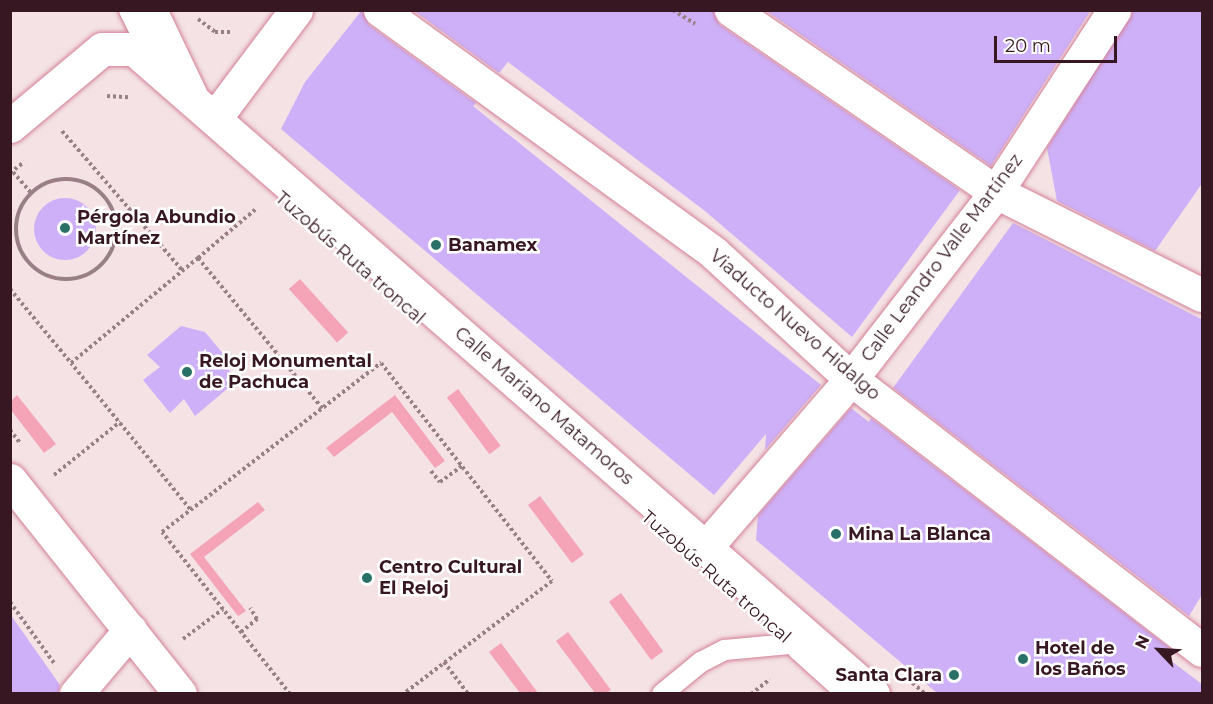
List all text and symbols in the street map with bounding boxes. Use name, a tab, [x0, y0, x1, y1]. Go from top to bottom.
scale bar	[997, 24, 1120, 62]
text: 20 m	[1005, 35, 1051, 57]
street label: Calle Leandro Valle Martínez	[857, 150, 1027, 366]
street label: Tuzobús Ruta troncal	[271, 187, 429, 329]
place label: Pérgola Abundio Martínez	[77, 207, 236, 250]
marker: Pérgola Abundio Martínez	[58, 221, 72, 235]
place label: Banamex	[448, 234, 537, 256]
marker: Banamex	[429, 238, 443, 252]
street label: Viaducto Nuevo Hidalgo	[705, 245, 885, 405]
street label: Calle Mariano Matamoros	[450, 322, 638, 490]
place label: Reloj Monumental de Pachuca	[199, 351, 372, 394]
marker: Reloj Monumental de Pachuca	[180, 365, 194, 379]
street label: Tuzobús Ruta troncal	[637, 506, 795, 648]
place label: Mina La Blanca	[848, 523, 991, 545]
marker: Mina La Blanca	[829, 527, 843, 541]
place label: Centro Cultural El Reloj	[379, 557, 522, 600]
marker: Centro Cultural El Reloj	[360, 571, 374, 585]
north arrow	[1129, 620, 1189, 680]
text: N	[1131, 632, 1154, 652]
place label: Hotel de los Baños	[1035, 638, 1126, 680]
marker: Hotel de los Baños	[1016, 652, 1030, 666]
place label: Santa Clara	[836, 664, 942, 686]
marker: Santa Clara	[947, 668, 961, 682]

